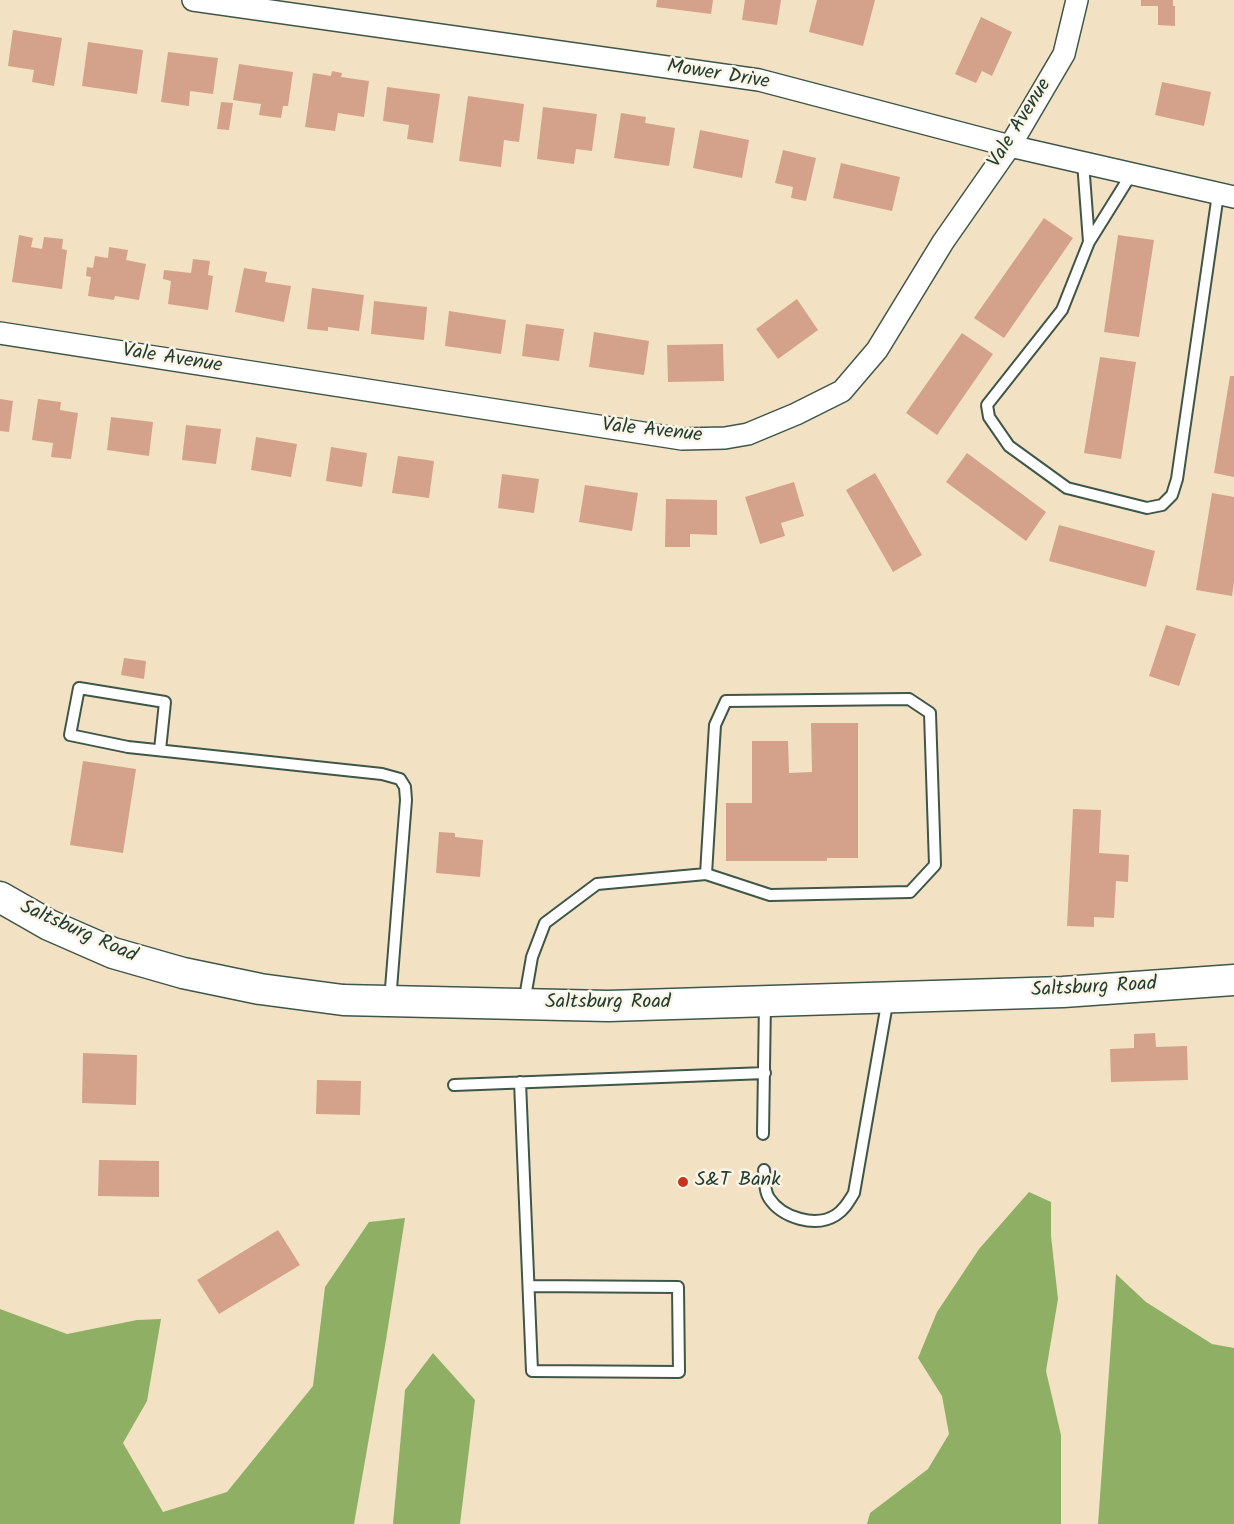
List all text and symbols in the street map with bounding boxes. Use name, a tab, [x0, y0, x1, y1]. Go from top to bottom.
street label: Mower Drive	[665, 56, 771, 96]
street label: Vale Avenue	[984, 75, 1058, 173]
street label: Vale Avenue	[120, 340, 224, 380]
street label: Vale Avenue	[601, 415, 703, 449]
street label: Saltsburg Road	[16, 897, 140, 969]
street label: Saltsburg Road	[1031, 974, 1157, 1004]
street label: Saltsburg Road	[545, 992, 671, 1016]
place label: S&T Bank	[695, 1170, 781, 1194]
marker: S&T Bank	[676, 1175, 690, 1189]

